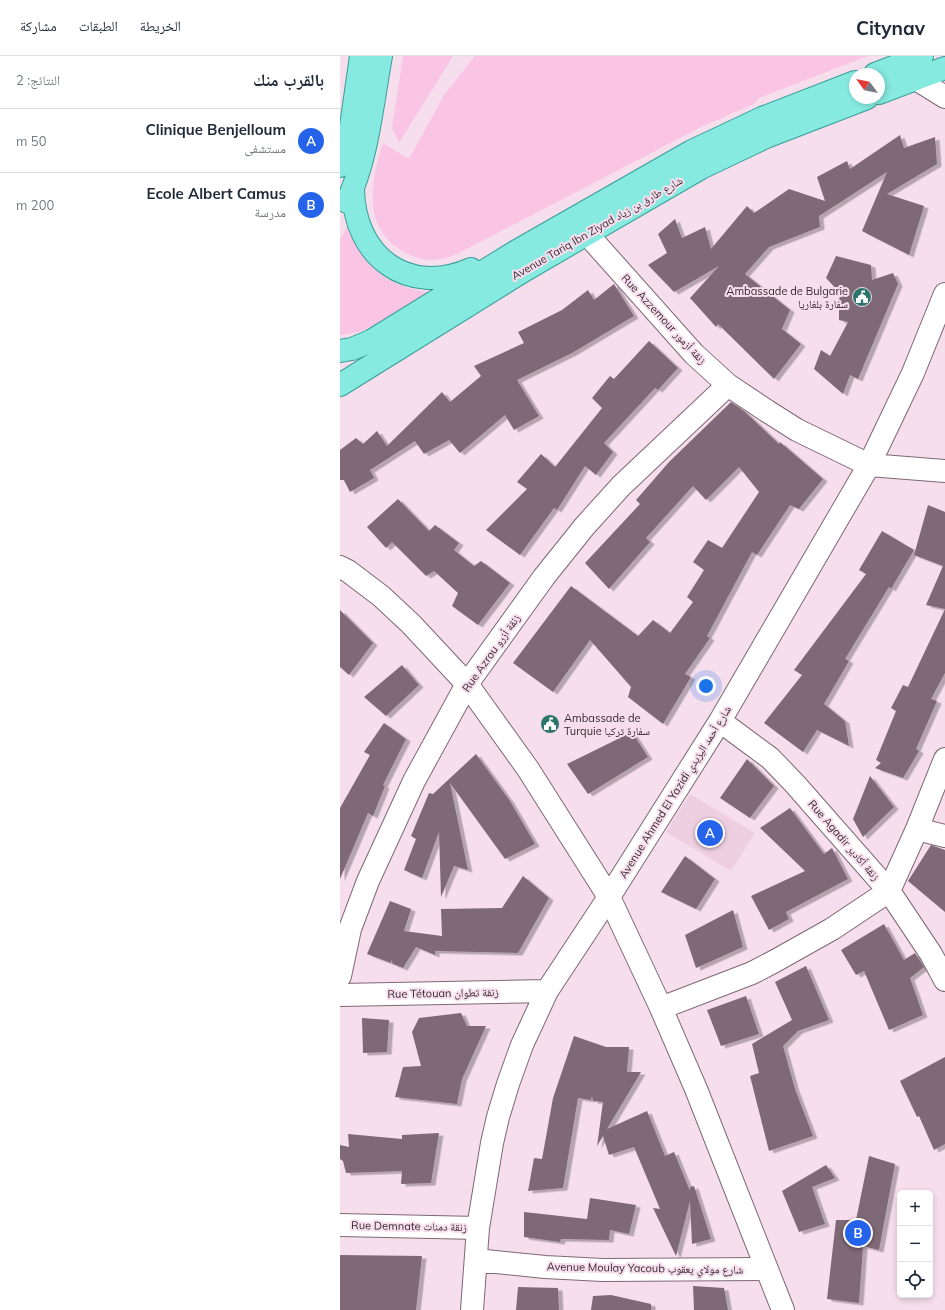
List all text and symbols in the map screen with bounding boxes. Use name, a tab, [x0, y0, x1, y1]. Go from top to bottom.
text: Citynav	[856, 16, 925, 40]
text: مشاركة	[20, 17, 57, 35]
text: الطبقات	[79, 17, 118, 35]
text: الخريطة	[140, 17, 181, 35]
north arrow	[849, 68, 885, 104]
text: بالقرب منك	[253, 69, 324, 90]
text: النتائج: 2	[16, 72, 60, 88]
text: Clinique Benjelloum	[145, 120, 286, 139]
text: 50 m	[16, 133, 46, 149]
text: A	[306, 133, 316, 149]
text: مستشفى	[244, 140, 286, 156]
street label: Avenue Tariq Ibn Ziyad شارع طارق بن زياد	[509, 173, 685, 283]
text: Ecole Albert Camus	[147, 184, 286, 203]
text: 200 m	[16, 197, 54, 213]
text: B	[307, 197, 316, 213]
text: مدرسة	[254, 204, 286, 220]
street label: Rue Azzemour زنقة أزمور	[619, 271, 709, 367]
place label: Ambassade de Bulgarie سفارة بلغاريا	[726, 284, 848, 311]
public building icon: Ambassade de Bulgarie سفارة بلغاريا	[851, 286, 873, 308]
street label: Rue Azrou زنقة أزرو	[459, 611, 523, 695]
your location	[696, 676, 716, 696]
street label: Avenue Ahmed El Yazidi شارع أحمد اليزيدي	[616, 703, 734, 881]
place label: Ambassade de Turquie سفارة تركيا	[564, 711, 650, 738]
public building icon: Ambassade de Turquie سفارة تركيا	[539, 713, 561, 735]
street label: Rue Agadir زنقة أكادير	[805, 797, 883, 883]
pin: A	[697, 818, 723, 848]
street label: Rue Tétouan زنقة تطوان	[387, 985, 499, 1001]
map controls	[897, 1190, 933, 1298]
button: +	[897, 1190, 933, 1226]
street label: Rue Demnate زنقة دمنات	[351, 1218, 467, 1234]
pin: B	[845, 1218, 871, 1248]
button: −	[897, 1226, 933, 1262]
street label: Avenue Moulay Yacoub شارع مولاي يعقوب	[547, 1259, 743, 1279]
button: locate	[897, 1262, 933, 1298]

